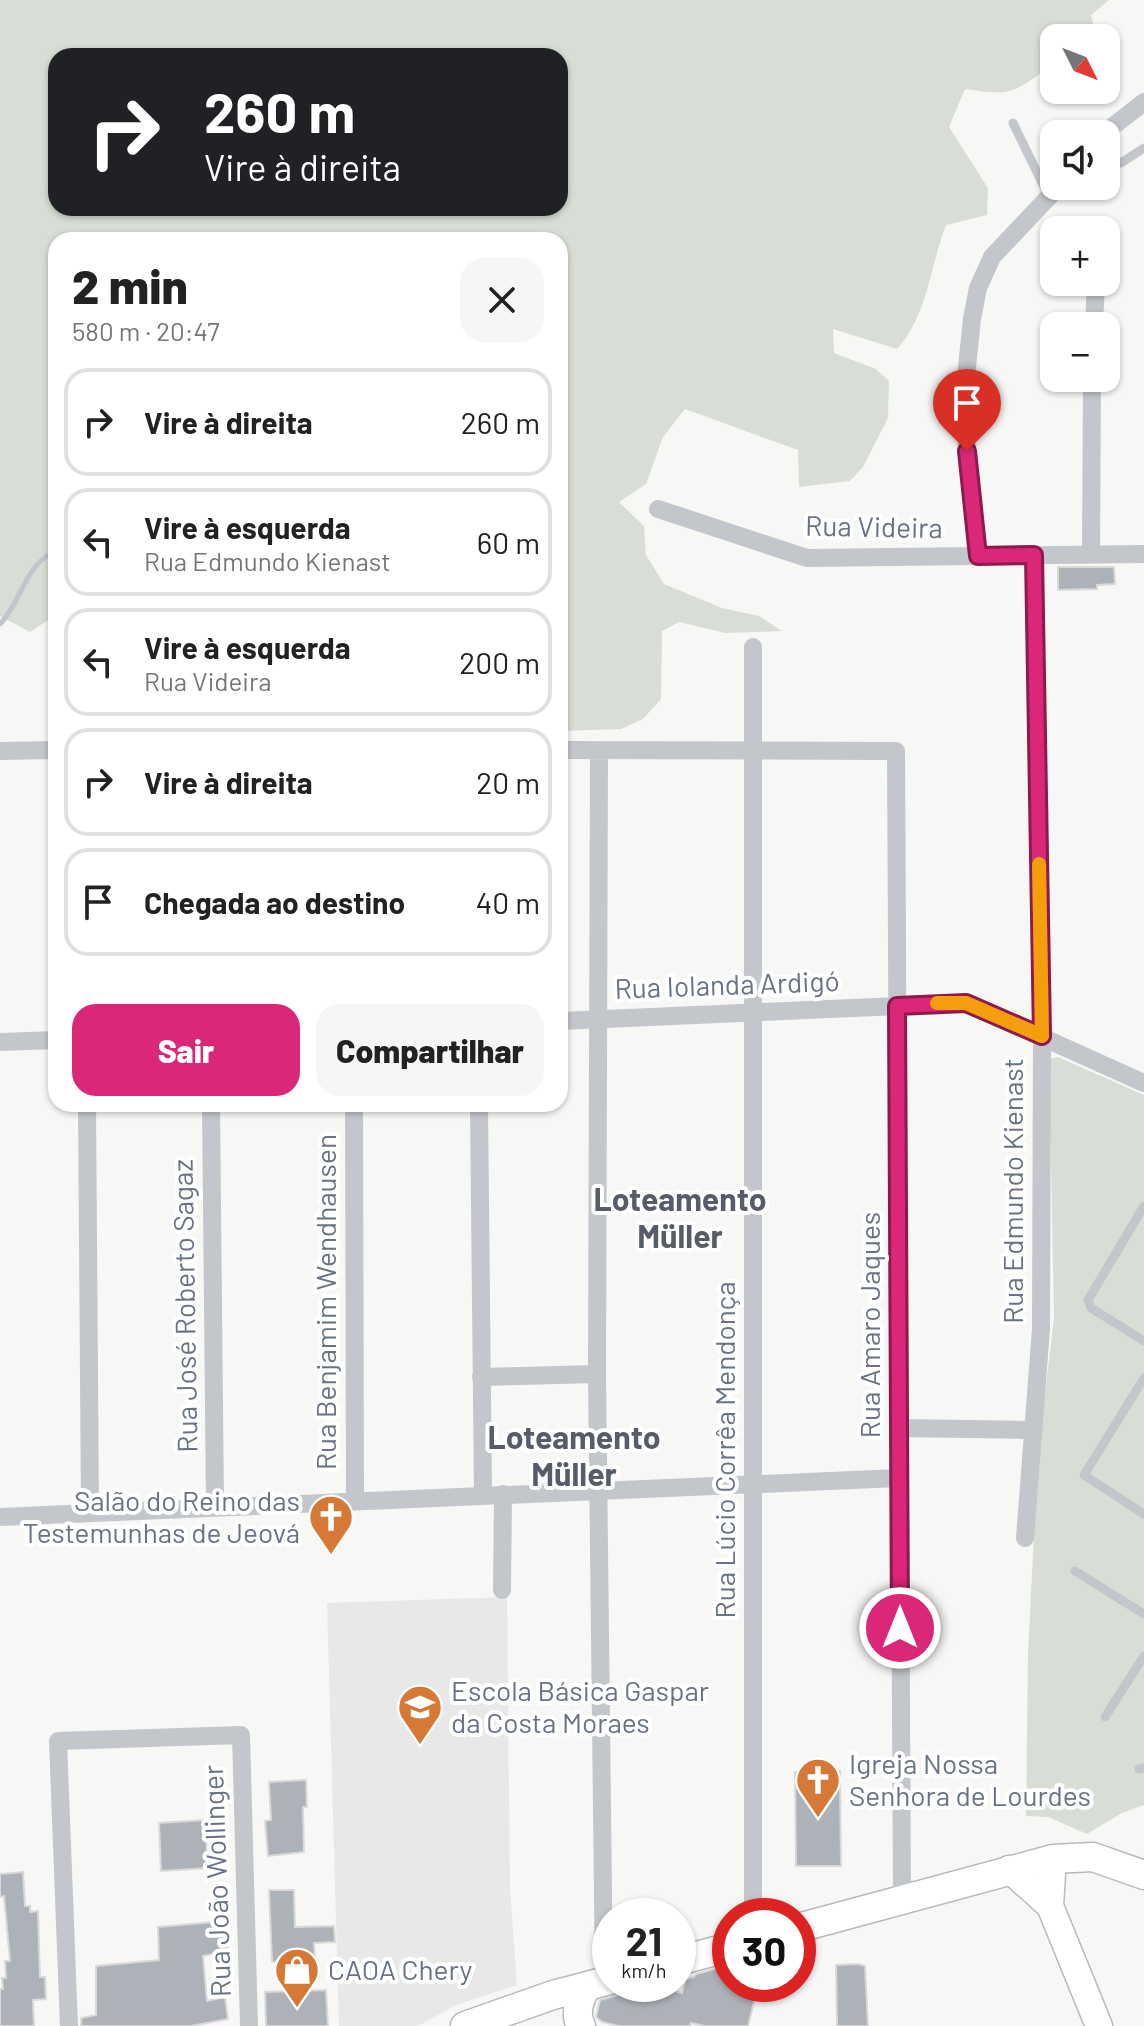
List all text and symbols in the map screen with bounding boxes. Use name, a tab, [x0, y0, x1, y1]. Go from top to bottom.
north arrow	[1040, 24, 1120, 104]
map controls	[1040, 24, 1120, 392]
text: 260 m	[204, 77, 355, 144]
icon: right	[72, 80, 176, 184]
button: sound	[1040, 120, 1120, 200]
text: Vire à direita	[204, 145, 401, 188]
button: +	[1040, 216, 1120, 296]
text: 2 min	[72, 256, 188, 314]
button: close	[460, 258, 544, 342]
button: −	[1040, 312, 1120, 392]
text: 580 m · 20:47	[72, 315, 219, 346]
pin	[933, 369, 1001, 451]
icon: arrive	[945, 381, 989, 425]
icon: right	[76, 400, 120, 444]
text: Vire à direita	[144, 404, 313, 440]
text: 260 m	[461, 404, 540, 440]
street label: Rua Videira	[805, 508, 943, 544]
text: Vire à esquerda	[144, 509, 351, 545]
icon: left	[76, 520, 120, 564]
text: 60 m	[477, 524, 540, 560]
text: Rua Edmundo Kienast	[144, 545, 391, 576]
text: Vire à esquerda	[144, 629, 351, 665]
icon: left	[76, 640, 120, 684]
text: 200 m	[459, 644, 540, 680]
text: Rua Videira	[144, 665, 272, 696]
icon: right	[76, 760, 120, 804]
text: Vire à direita	[144, 764, 313, 800]
text: 20 m	[476, 764, 540, 800]
icon: arrive	[76, 880, 120, 924]
text: Chegada ao destino	[144, 884, 405, 920]
text: 40 m	[476, 884, 540, 920]
street label: Rua Iolanda Ardigó	[614, 963, 840, 1005]
button: Sair	[72, 1004, 300, 1096]
button: Compartilhar	[316, 1004, 544, 1096]
street label: Rua Edmundo Kienast	[995, 1058, 1029, 1324]
street label: Rua Benjamim Wendhausen	[308, 1134, 342, 1470]
street label: Rua José Roberto Sagaz	[164, 1159, 204, 1453]
district label: Loteamento Müller	[593, 1179, 767, 1254]
street label: Rua Amaro Jaques	[852, 1212, 886, 1438]
street label: Rua Lúcio Corrêa Mendonça	[707, 1282, 741, 1618]
district label: Loteamento Müller	[487, 1417, 661, 1492]
place label: Salão do Reino das Testemunhas de Jeová	[23, 1483, 300, 1549]
church icon: Salão do Reino das Testemunhas de Jeová	[307, 1493, 355, 1556]
position arrow	[858, 1586, 942, 1670]
place label: Escola Básica Gaspar da Costa Moraes	[451, 1673, 709, 1739]
school or university icon: Escola Básica Gaspar da Costa Moraes	[396, 1683, 444, 1746]
place label: Igreja Nossa Senhora de Lourdes	[849, 1746, 1091, 1812]
church icon: Igreja Nossa Senhora de Lourdes	[794, 1756, 842, 1819]
street label: Rua João Wollinger	[195, 1764, 237, 1998]
speed limit sign: 30	[712, 1898, 816, 2002]
text: 21	[626, 1916, 662, 1964]
shop icon: CAOA Chery	[273, 1946, 321, 2009]
place label: CAOA Chery	[328, 1952, 472, 1986]
text: km/h	[621, 1958, 667, 1982]

